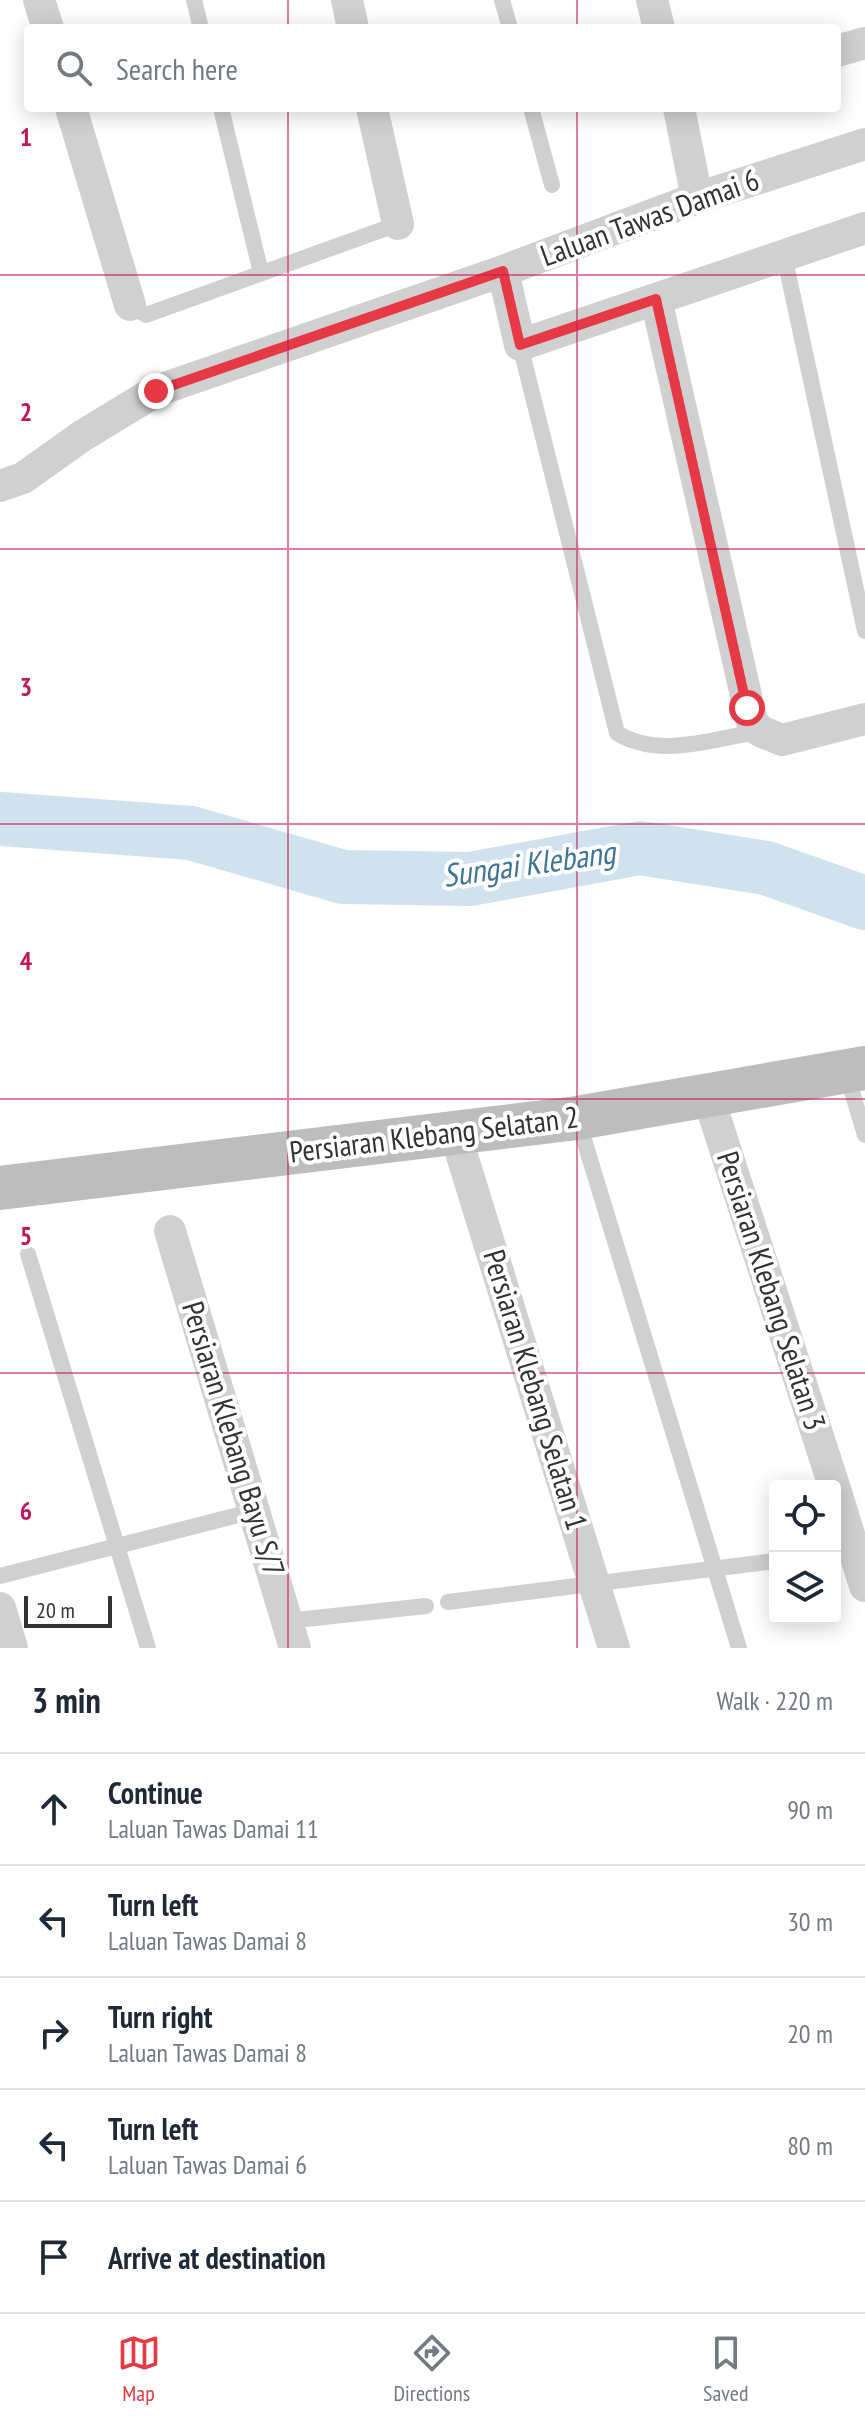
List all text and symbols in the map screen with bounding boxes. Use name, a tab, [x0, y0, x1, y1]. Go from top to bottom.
search box	[24, 24, 841, 112]
icon: search	[52, 46, 96, 90]
text: Search here	[116, 49, 238, 88]
text: 1	[20, 120, 32, 153]
street label: Laluan Tawas Damai 6	[535, 159, 764, 274]
route end	[138, 373, 174, 409]
text: 2	[20, 395, 32, 428]
text: 3	[20, 670, 32, 703]
route start	[729, 690, 765, 726]
water label: Sungai Klebang	[440, 830, 620, 896]
text: 4	[20, 944, 33, 977]
street label: Persiaran Klebang Selatan 2	[287, 1096, 581, 1171]
street label: Persiaran Klebang Selatan 3	[709, 1146, 836, 1435]
text: 5	[20, 1219, 32, 1252]
street label: Persiaran Klebang Selatan 1	[475, 1245, 598, 1534]
street label: Persiaran Klebang Bayu S/7	[174, 1296, 295, 1581]
map controls	[769, 1480, 841, 1624]
button: locate	[769, 1480, 841, 1552]
text: 6	[20, 1494, 32, 1527]
button: layers	[769, 1552, 841, 1624]
scale bar	[24, 1592, 112, 1628]
text: 20 m	[36, 1596, 75, 1624]
text: 3 min	[32, 1678, 101, 1722]
text: Walk · 220 m	[716, 1684, 833, 1717]
text: Continue	[108, 1773, 203, 1812]
icon: ahead	[32, 1787, 76, 1831]
text: 90 m	[787, 1793, 833, 1826]
text: Laluan Tawas Damai 11	[108, 1812, 319, 1845]
text: Turn left	[108, 1885, 198, 1924]
icon: left	[32, 1899, 76, 1943]
text: 30 m	[787, 1905, 833, 1938]
text: Laluan Tawas Damai 8	[108, 1924, 307, 1957]
text: Turn right	[108, 1997, 212, 2036]
icon: right	[32, 2011, 76, 2055]
text: 20 m	[787, 2017, 833, 2050]
text: Laluan Tawas Damai 8	[108, 2036, 307, 2069]
text: Turn left	[108, 2109, 198, 2148]
icon: left	[32, 2123, 76, 2167]
text: 80 m	[787, 2129, 833, 2162]
text: Laluan Tawas Damai 6	[108, 2148, 307, 2181]
icon: arrive	[32, 2235, 76, 2279]
text: Arrive at destination	[108, 2238, 326, 2277]
tab: Map	[117, 2331, 161, 2407]
tab: Directions	[394, 2331, 470, 2407]
tab: Saved	[703, 2331, 748, 2407]

